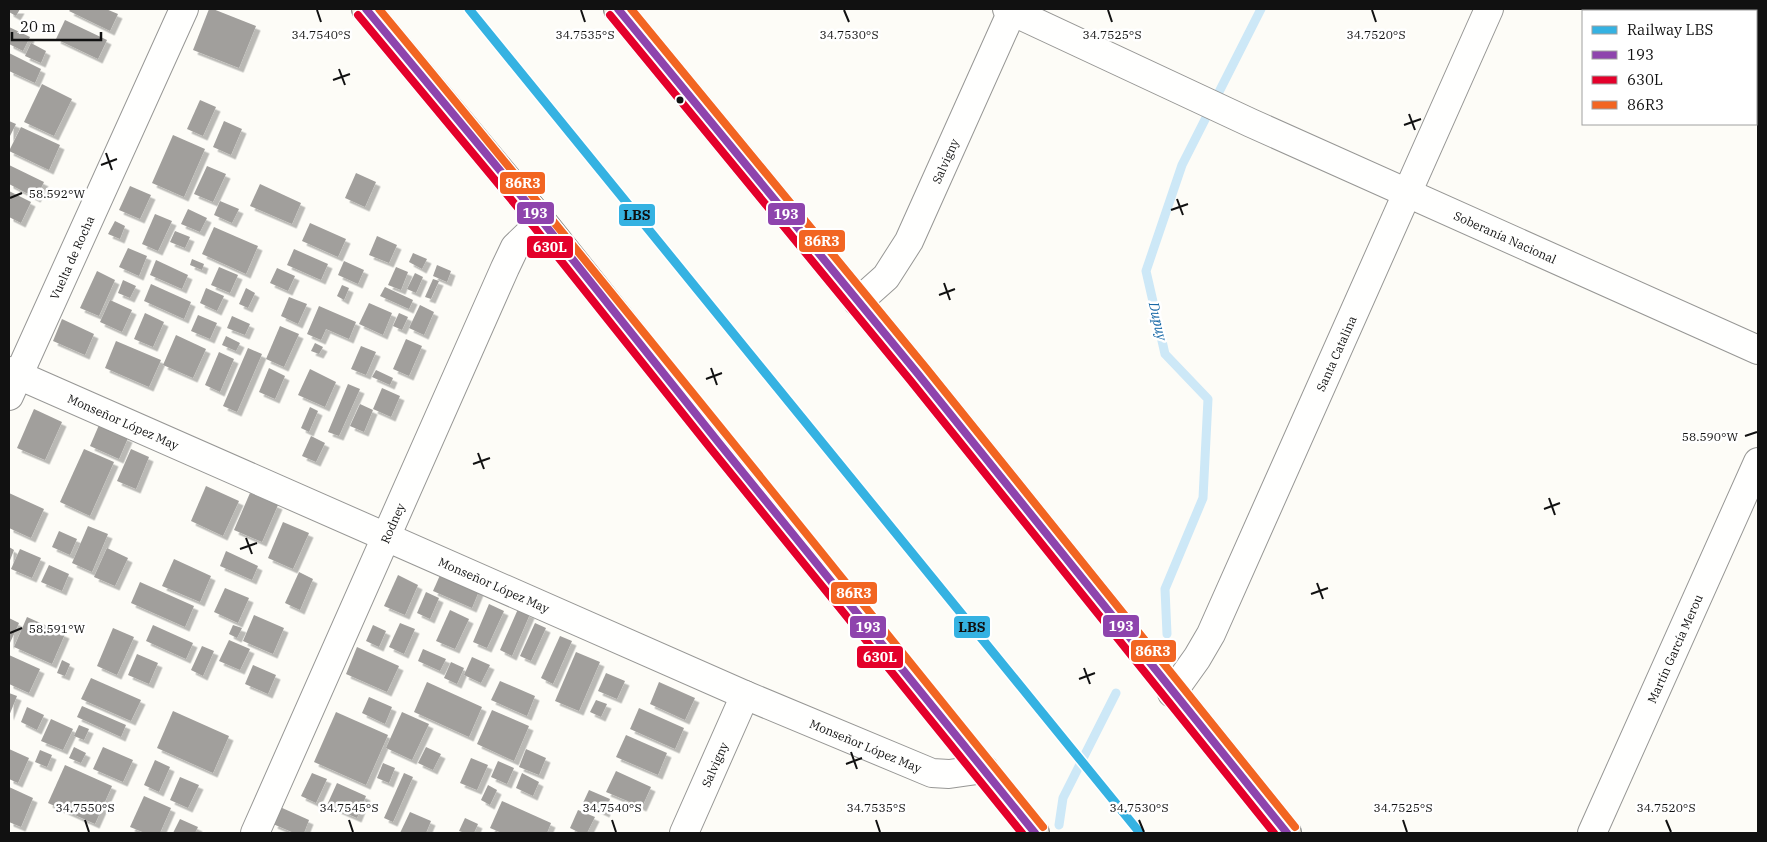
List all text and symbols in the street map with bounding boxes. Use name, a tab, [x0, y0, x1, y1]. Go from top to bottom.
scale bar	[12, 10, 101, 42]
legend	[1582, 10, 1757, 125]
text: 20 m	[20, 17, 56, 36]
text: Railway LBS	[1627, 20, 1713, 39]
text: 34.7540°S	[291, 27, 351, 42]
text: 34.7535°S	[555, 27, 615, 42]
text: 34.7530°S	[819, 27, 879, 42]
text: 34.7525°S	[1082, 27, 1142, 42]
text: 34.7520°S	[1346, 27, 1406, 42]
text: 193	[1627, 45, 1654, 64]
text: 630L	[1627, 70, 1663, 89]
unlabelled marker	[675, 95, 685, 105]
text: 86R3	[1627, 95, 1664, 114]
street label: Salvigny	[928, 135, 962, 186]
line badge: 86R3	[499, 171, 546, 195]
text: 86R3	[505, 174, 541, 192]
text: 58.592°W	[29, 186, 86, 201]
line badge: 193	[516, 201, 555, 225]
line badge: 193	[767, 202, 806, 226]
line badge: LBS	[618, 203, 656, 227]
text: 193	[522, 204, 548, 222]
text: 193	[773, 205, 799, 223]
text: LBS	[623, 206, 651, 224]
street label: Soberanía Nacional	[1452, 207, 1559, 267]
street label: Vuelta de Rocha	[46, 213, 97, 302]
line badge: 86R3	[798, 229, 846, 253]
text: 86R3	[804, 232, 840, 250]
line badge: 630L	[526, 235, 574, 259]
text: 630L	[533, 238, 567, 256]
water label: Dupuy	[1145, 299, 1172, 344]
street label: Santa Catalina	[1312, 313, 1359, 394]
street label: Monseñor López May	[66, 390, 182, 453]
text: 58.590°W	[1682, 429, 1739, 444]
street label: Rodney	[377, 500, 408, 545]
street label: Monseñor López May	[436, 554, 552, 616]
line badge: 86R3	[830, 581, 878, 605]
text: 86R3	[836, 584, 872, 602]
street label: Martín García Merou	[1644, 591, 1706, 705]
line badge: 193	[1102, 614, 1140, 638]
line badge: 193	[849, 615, 887, 639]
line badge: LBS	[953, 615, 991, 639]
text: 193	[1108, 617, 1134, 635]
text: 193	[855, 618, 881, 636]
text: LBS	[958, 618, 986, 636]
text: 58.591°W	[29, 621, 86, 636]
line badge: 86R3	[1130, 639, 1177, 663]
text: 86R3	[1135, 642, 1171, 660]
line badge: 630L	[856, 645, 904, 669]
text: 630L	[863, 648, 897, 666]
street label: Monseñor López May	[808, 715, 924, 776]
street label: Salvigny	[698, 739, 731, 789]
text: 34.7550°S	[55, 800, 115, 815]
text: 34.7545°S	[319, 800, 379, 815]
text: 34.7540°S	[582, 800, 642, 815]
text: 34.7535°S	[846, 800, 906, 815]
text: 34.7530°S	[1109, 800, 1169, 815]
text: 34.7525°S	[1373, 800, 1433, 815]
text: 34.7520°S	[1636, 800, 1696, 815]

